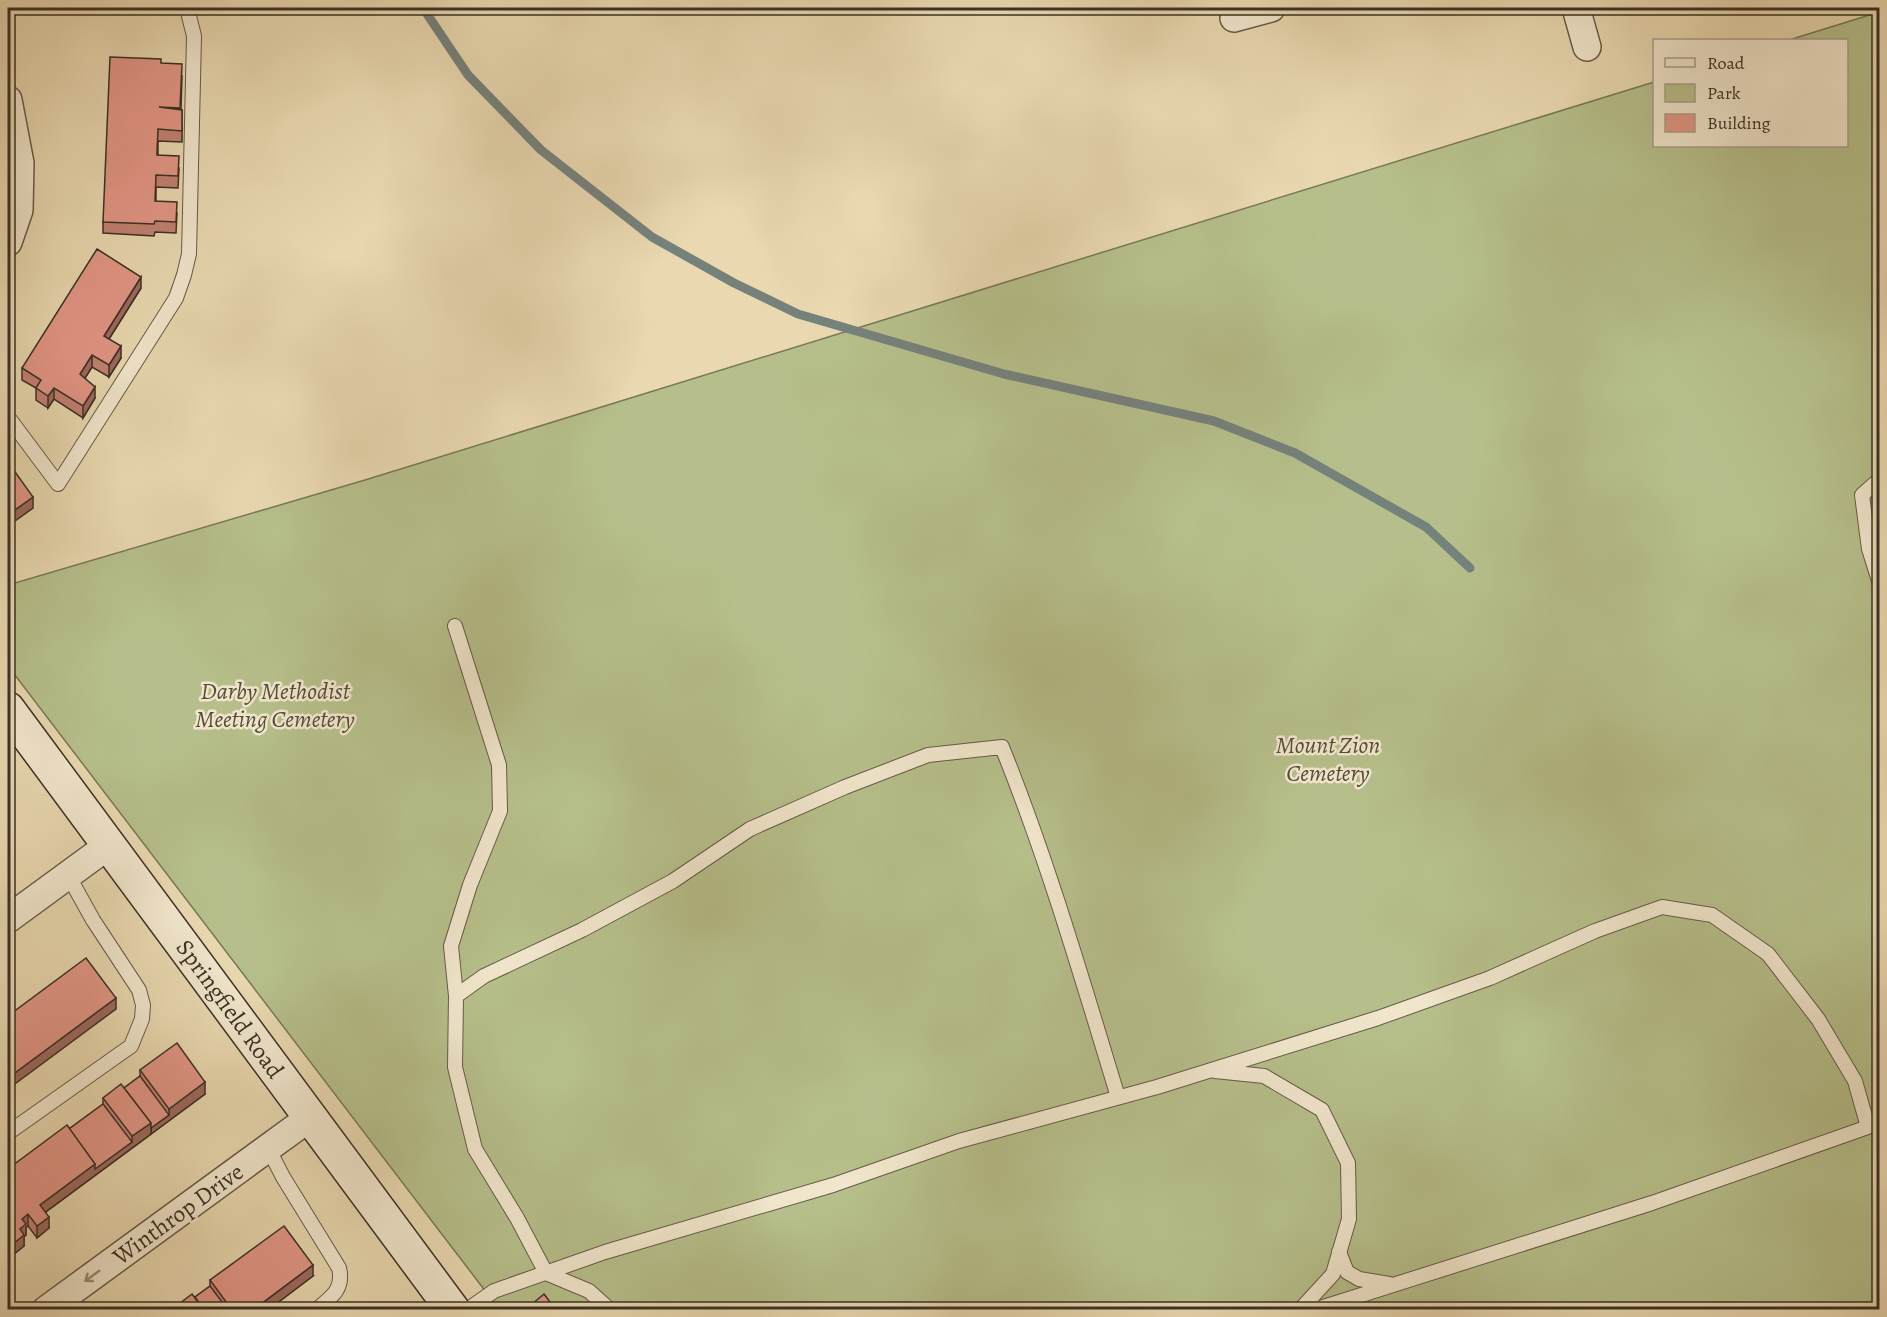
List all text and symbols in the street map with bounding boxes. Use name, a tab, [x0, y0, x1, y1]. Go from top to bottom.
legend	[1653, 39, 1848, 147]
text: Road	[1707, 51, 1745, 75]
text: Park	[1707, 81, 1741, 105]
text: Building	[1707, 111, 1771, 135]
park label: Darby Methodist Meeting Cemetery	[195, 675, 355, 735]
park label: Mount Zion Cemetery	[1276, 729, 1380, 789]
street label: Springfield Road	[169, 933, 291, 1085]
street label: Winthrop Drive	[105, 1156, 250, 1273]
one-way arrow	[85, 1270, 101, 1282]

